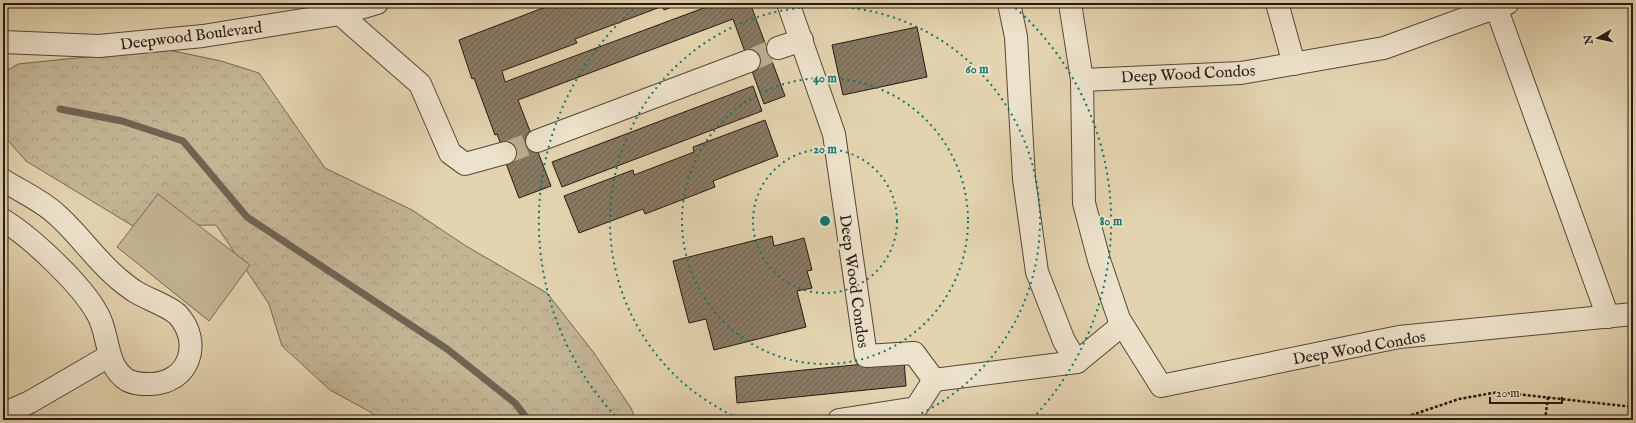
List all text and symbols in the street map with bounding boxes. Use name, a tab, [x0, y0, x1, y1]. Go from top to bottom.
street label: Deepwood Boulevard	[119, 18, 264, 56]
north arrow	[1578, 18, 1618, 58]
text: N	[1581, 33, 1597, 46]
street label: Deep Wood Condos	[1120, 61, 1256, 89]
text: 60 m	[966, 62, 989, 77]
text: 40 m	[813, 71, 838, 86]
text: 20 m	[813, 142, 837, 157]
street label: Deep Wood Condos	[834, 213, 872, 350]
centre of rings	[818, 214, 832, 228]
text: 80 m	[1100, 214, 1123, 229]
street label: Deep Wood Condos	[1291, 327, 1428, 371]
scale bar	[1490, 379, 1562, 405]
text: 20 m	[1496, 386, 1519, 401]

